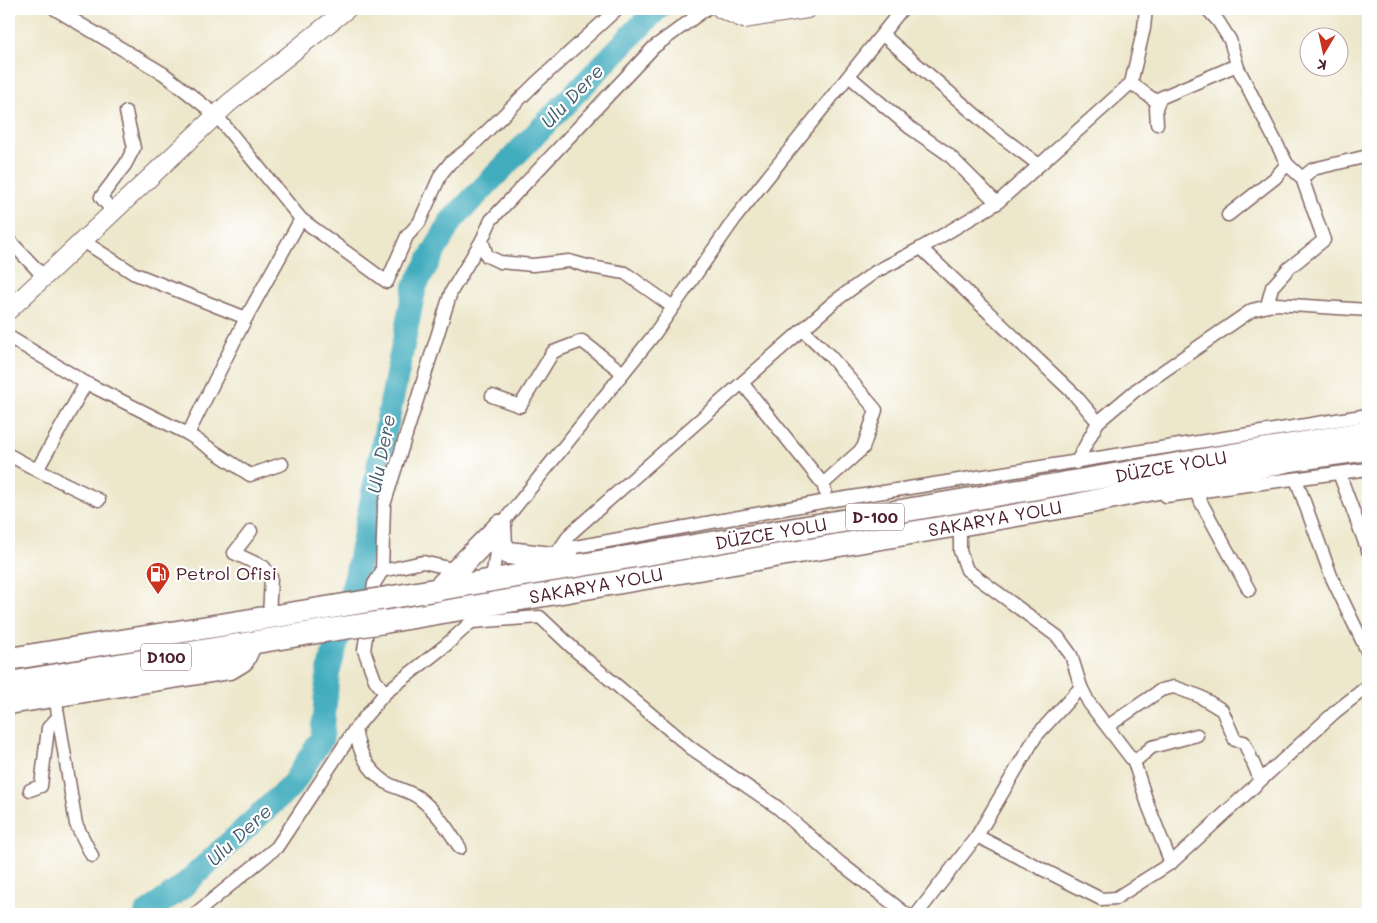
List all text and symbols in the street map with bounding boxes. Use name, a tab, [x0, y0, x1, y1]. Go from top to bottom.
north arrow	[1300, 28, 1350, 78]
text: K	[1316, 55, 1328, 75]
water label: Ulu Dere	[535, 58, 608, 133]
water label: Ulu Dere	[361, 412, 400, 496]
street label: DÜZCE YOLU	[1113, 444, 1229, 488]
street label: SAKARYA YOLU	[926, 494, 1063, 542]
road number: D-100	[846, 504, 904, 530]
street label: DÜZCE YOLU	[713, 511, 829, 555]
fuel station icon: Petrol Ofisi	[145, 561, 171, 595]
place label: Petrol Ofisi	[176, 561, 277, 585]
street label: SAKARYA YOLU	[527, 561, 664, 609]
road number: D100	[141, 644, 191, 670]
water label: Ulu Dere	[201, 798, 276, 871]

